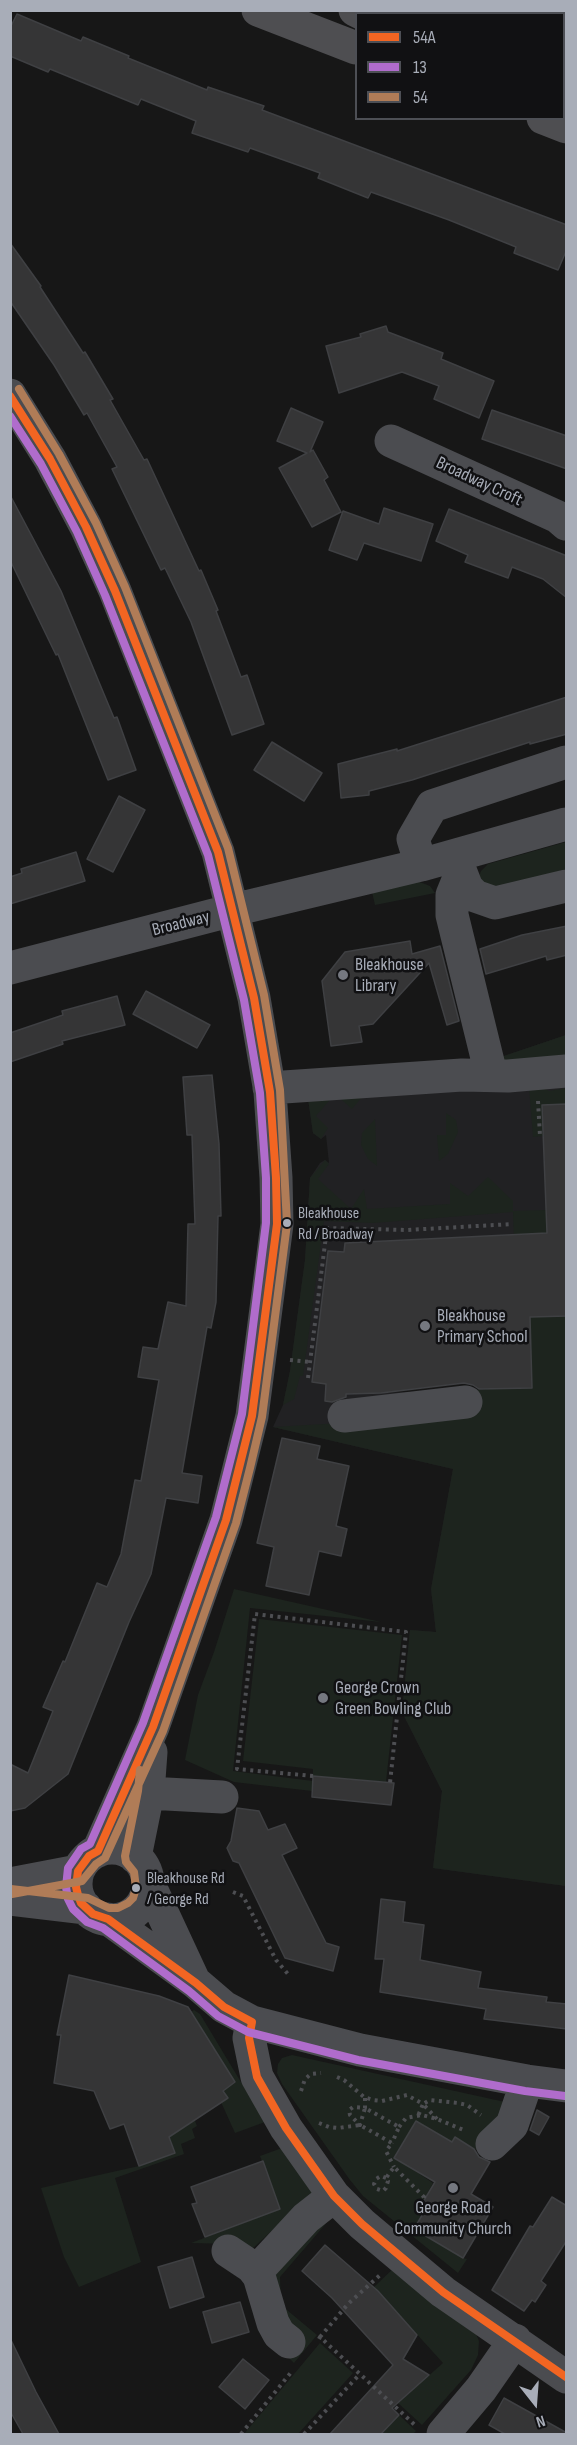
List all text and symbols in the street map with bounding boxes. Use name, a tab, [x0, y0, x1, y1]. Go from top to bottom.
legend	[355, 12, 565, 120]
text: 54A	[413, 27, 436, 48]
text: 13	[413, 57, 427, 78]
text: 54	[413, 87, 428, 108]
street label: Broadway Croft	[432, 453, 526, 511]
street label: Broadway	[150, 906, 212, 942]
place label: Bleakhouse Library	[355, 954, 424, 996]
marker: Bleakhouse Library	[336, 968, 350, 982]
place label: Bleakhouse Rd / Broadway	[298, 1204, 374, 1242]
marker: Bleakhouse Rd / Broadway	[281, 1217, 293, 1229]
place label: Bleakhouse Primary School	[437, 1305, 528, 1348]
marker: Bleakhouse Primary School	[418, 1319, 432, 1333]
place label: George Crown Green Bowling Club	[335, 1677, 451, 1720]
marker: George Crown Green Bowling Club	[316, 1691, 330, 1705]
place label: Bleakhouse Rd / George Rd	[147, 1869, 225, 1907]
marker: Bleakhouse Rd / George Rd	[130, 1882, 142, 1894]
marker: George Road Community Church	[446, 2181, 460, 2195]
place label: George Road Community Church	[395, 2197, 511, 2240]
north arrow	[505, 2373, 565, 2433]
text: N	[534, 2410, 547, 2431]

